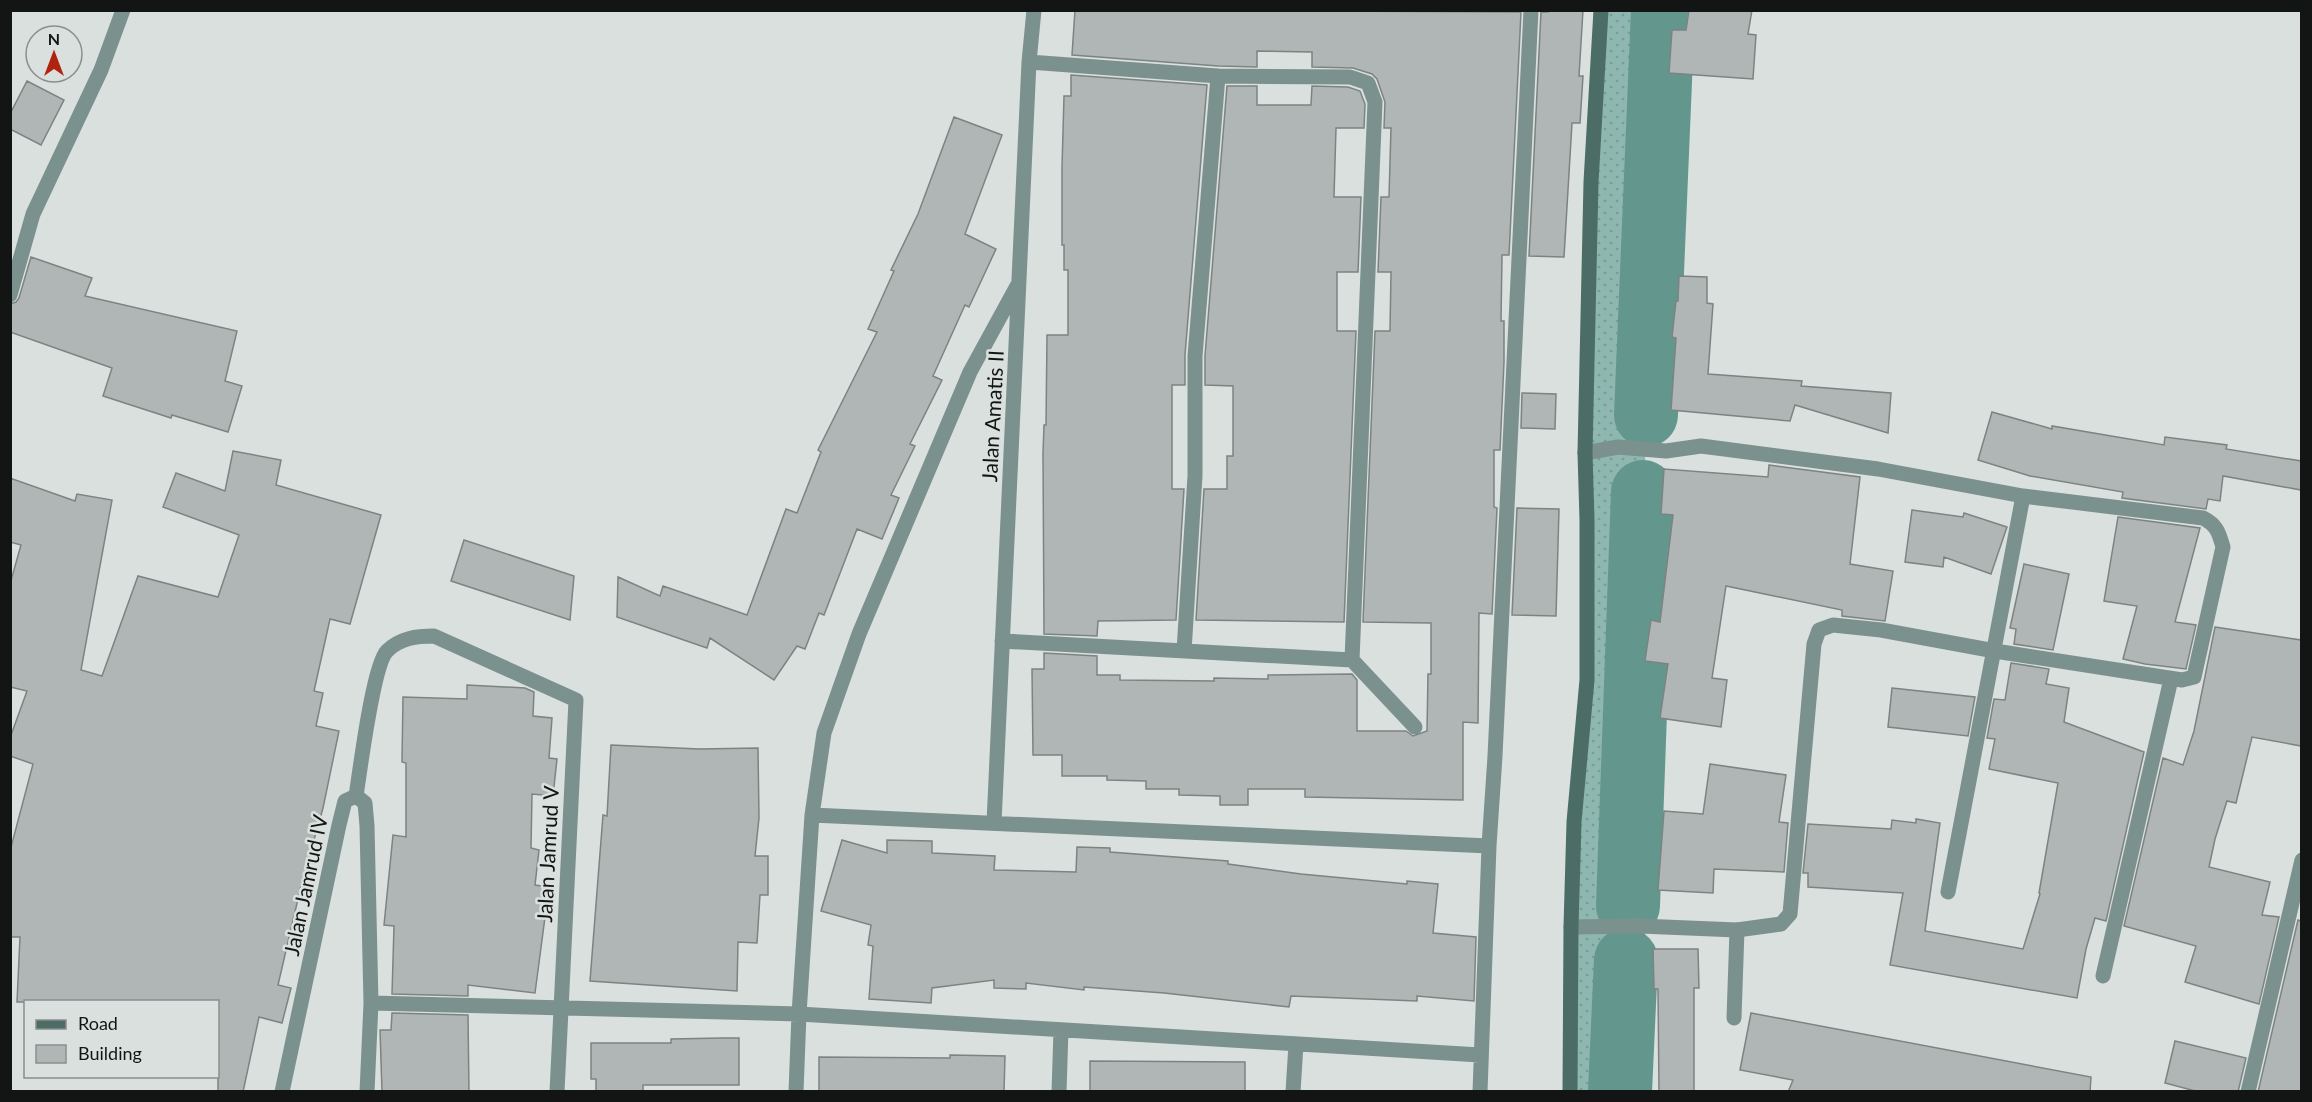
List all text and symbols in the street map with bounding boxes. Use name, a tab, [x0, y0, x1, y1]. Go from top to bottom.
north arrow	[24, 24, 84, 84]
text: N	[48, 29, 60, 48]
street label: Jalan Amatis II	[976, 350, 1008, 482]
street label: Jalan Jamrud V	[531, 784, 563, 923]
street label: Jalan Jamrud IV	[278, 811, 332, 958]
legend	[24, 1000, 219, 1078]
text: Road	[78, 1012, 118, 1034]
text: Building	[78, 1042, 142, 1064]

